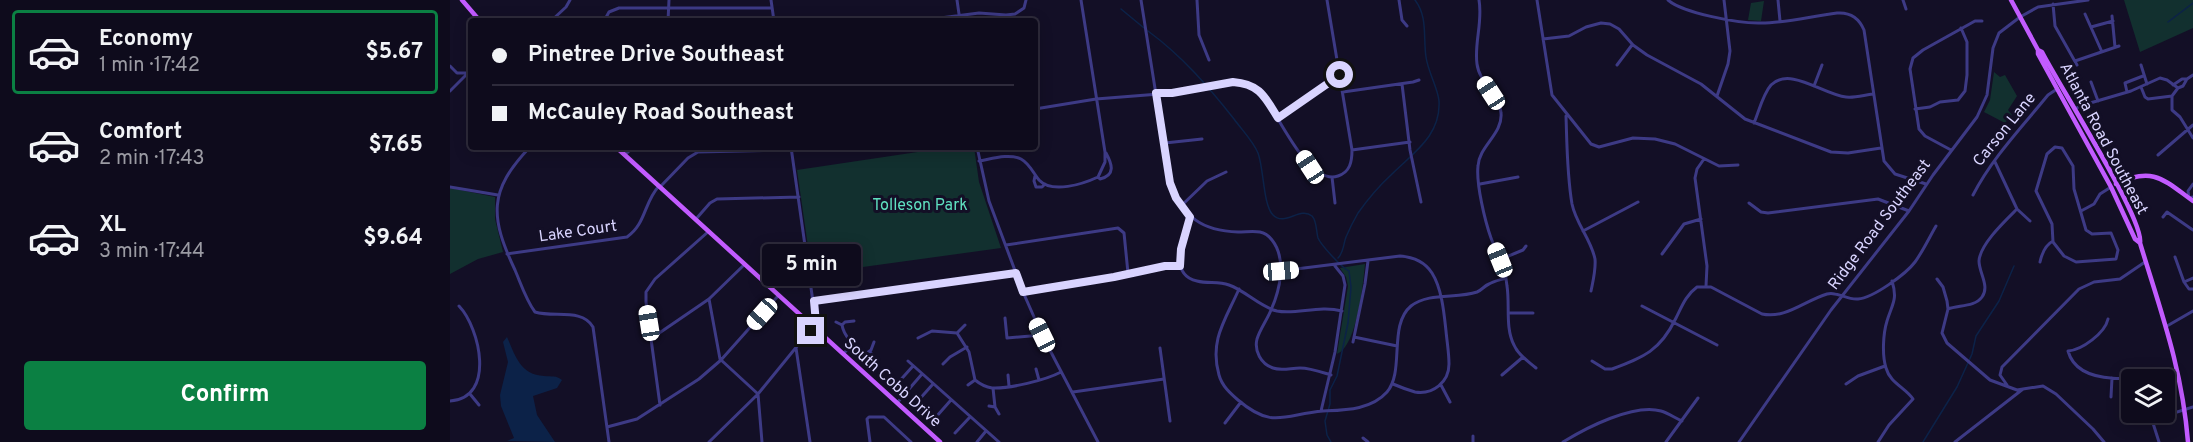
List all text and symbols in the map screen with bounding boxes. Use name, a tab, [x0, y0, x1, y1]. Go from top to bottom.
icon: car	[27, 25, 81, 79]
text: Economy	[99, 26, 193, 53]
text: $5.67	[366, 39, 423, 66]
text: Pinetree Drive Southeast	[528, 42, 784, 69]
text: 1 min · 17:42	[99, 53, 200, 79]
street label: Atlanta Road Southeast	[2054, 60, 2152, 218]
route start	[1326, 61, 1353, 88]
car	[1474, 73, 1508, 113]
street label: Carson Lane	[1969, 89, 2041, 171]
text: McCauley Road Southeast	[528, 100, 794, 127]
icon: car	[27, 118, 81, 172]
text: Comfort	[99, 119, 182, 146]
text: $7.65	[368, 132, 423, 159]
text: 2 min · 17:43	[99, 146, 205, 172]
car	[1293, 147, 1327, 187]
street label: Ridge Road Southeast	[1824, 156, 1936, 294]
park label: Tolleson Park	[872, 196, 968, 216]
icon: car	[27, 211, 81, 265]
text: XL	[99, 212, 126, 239]
street label: Lake Court	[538, 217, 618, 247]
text: $9.64	[363, 225, 423, 252]
text: 3 min · 17:44	[99, 239, 205, 265]
car	[1485, 240, 1515, 280]
callout: 5 min	[762, 244, 860, 286]
text: 5 min	[785, 252, 838, 278]
car	[1262, 260, 1300, 282]
car	[743, 295, 781, 333]
car	[637, 304, 661, 342]
car	[1026, 315, 1058, 355]
route end	[797, 317, 824, 344]
street label: South Cobb Drive	[839, 334, 945, 432]
button: Confirm	[24, 361, 426, 430]
map controls	[2121, 369, 2175, 423]
button: layers	[2121, 369, 2175, 423]

